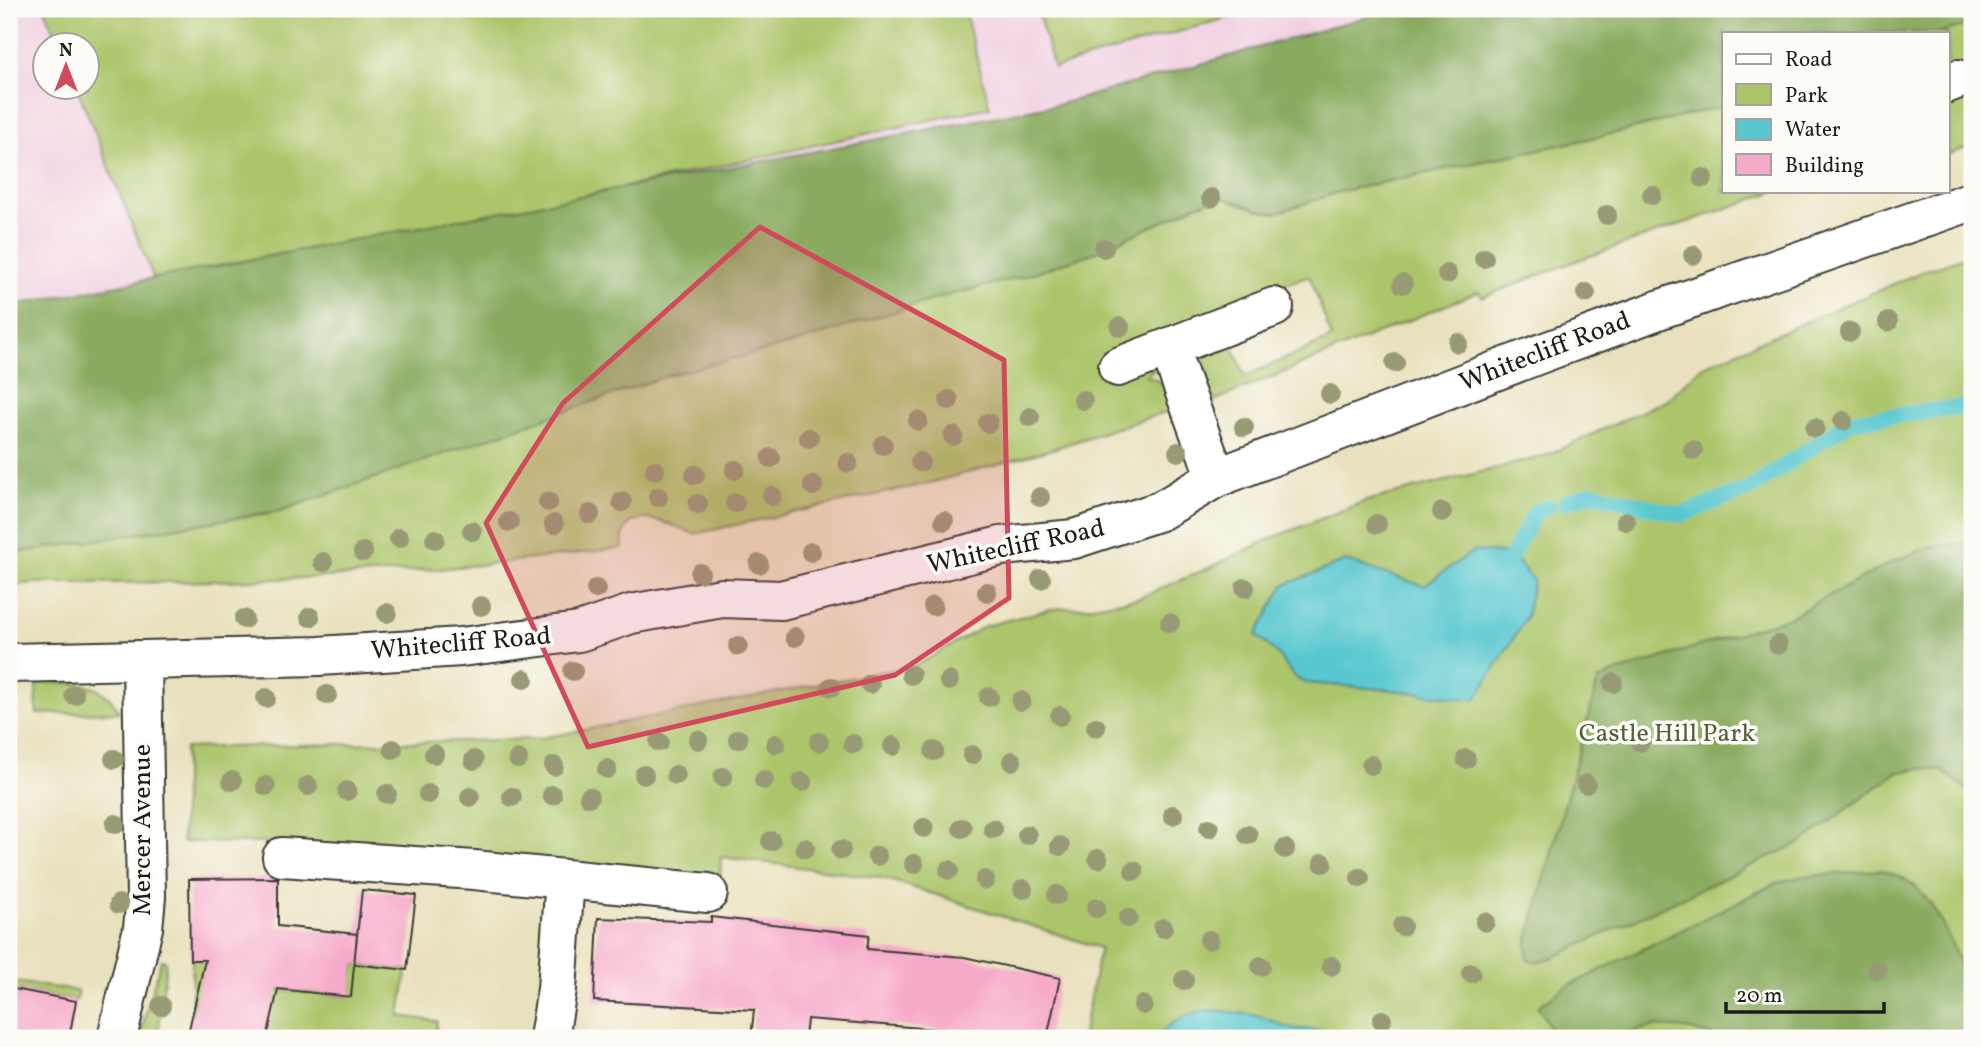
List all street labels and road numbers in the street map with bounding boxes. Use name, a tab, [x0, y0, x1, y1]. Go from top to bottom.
street label: Whitecliff Road	[1454, 303, 1636, 401]
street label: Whitecliff Road	[924, 511, 1108, 583]
street label: Whitecliff Road	[369, 618, 553, 670]
street label: Mercer Avenue	[125, 744, 161, 916]

